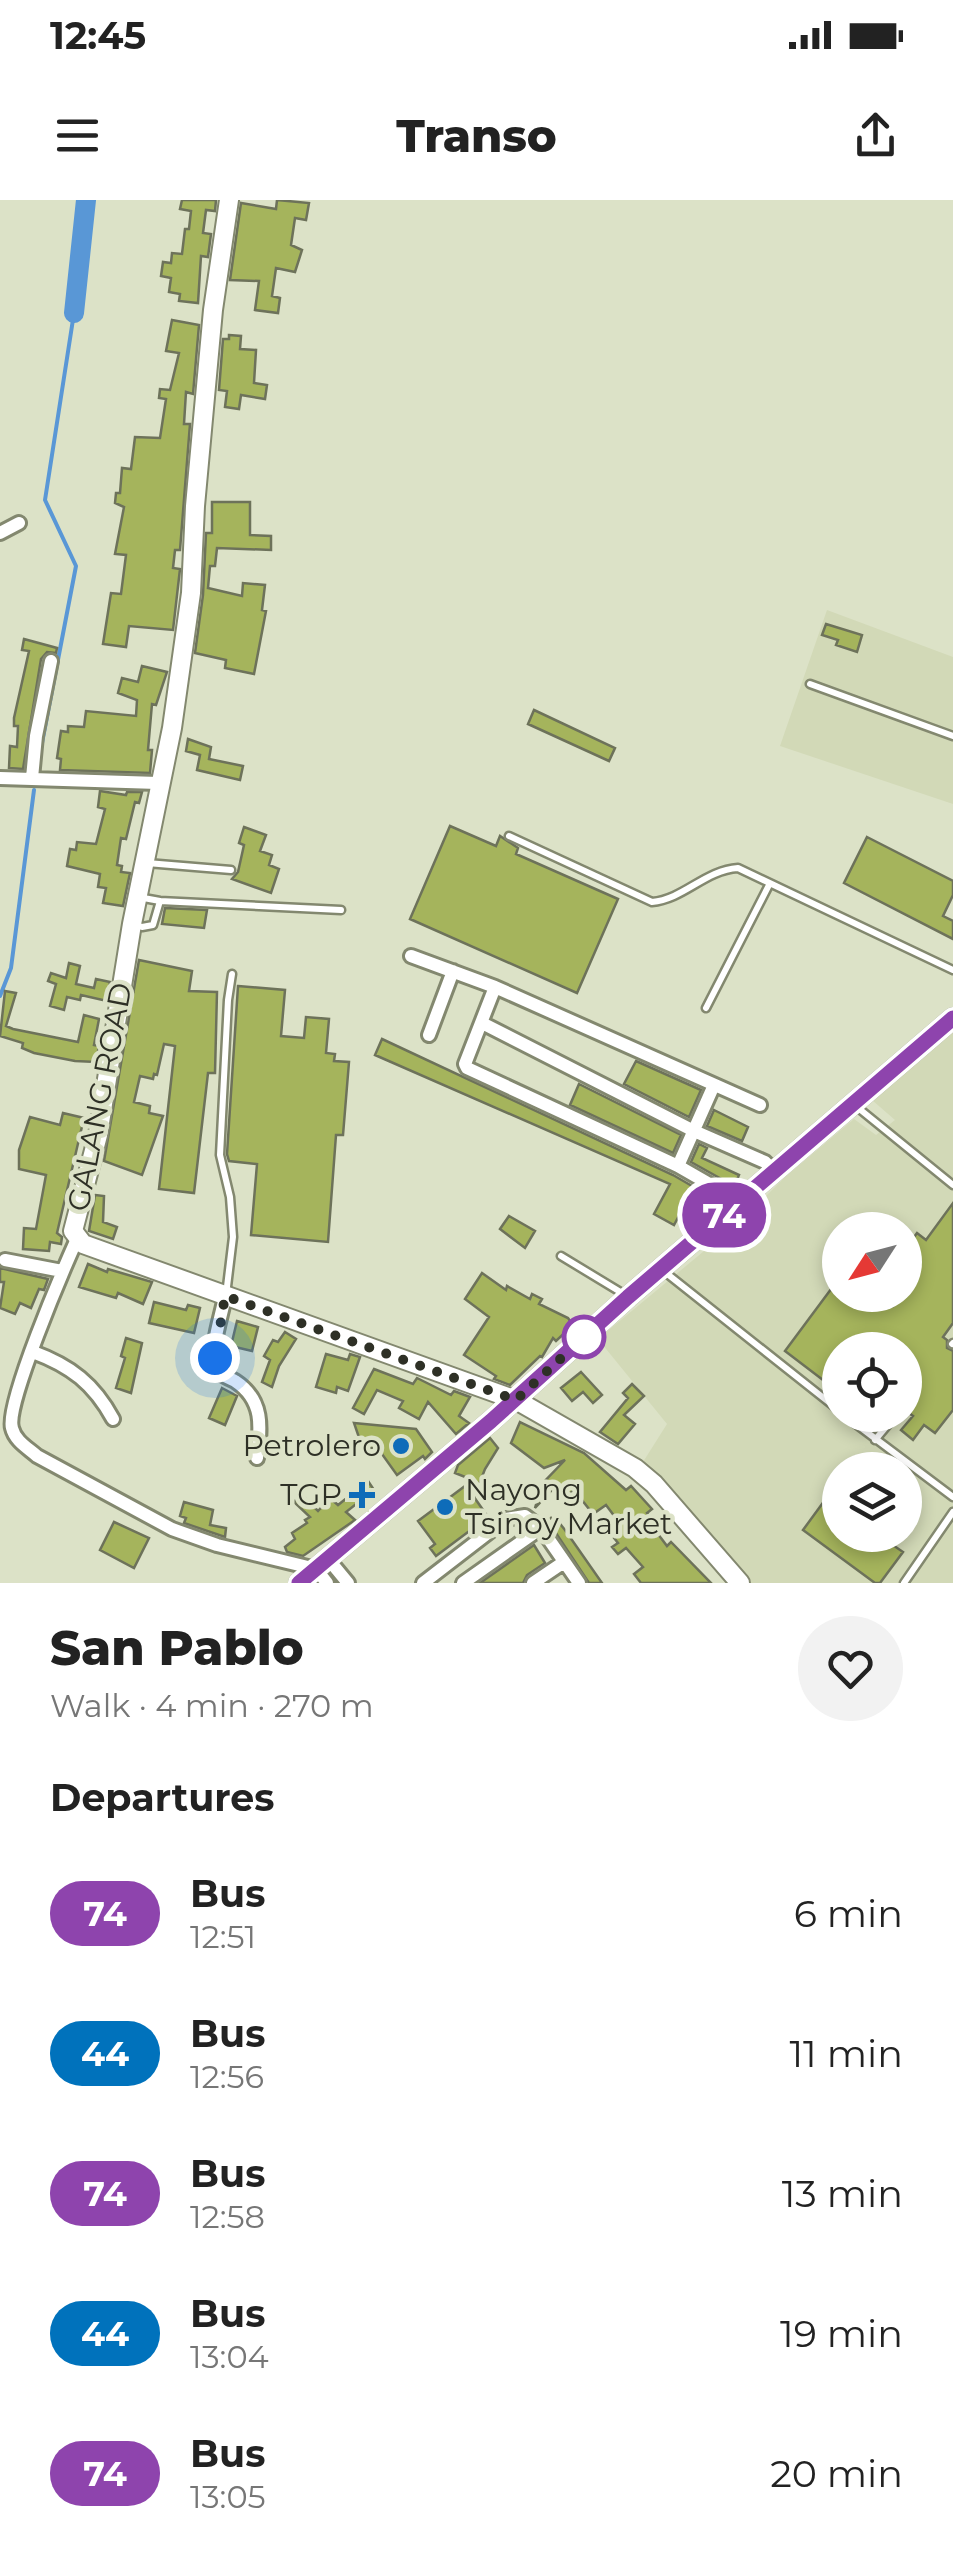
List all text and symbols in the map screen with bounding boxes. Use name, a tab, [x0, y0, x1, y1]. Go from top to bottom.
text: 12:45	[50, 12, 146, 59]
icon: menu	[50, 108, 105, 163]
text: Transo	[396, 108, 557, 163]
icon: share	[848, 108, 903, 163]
street label: GALANG ROAD	[59, 979, 140, 1214]
line badge: 74	[679, 1182, 769, 1248]
text: 74	[702, 1194, 746, 1237]
north arrow	[822, 1212, 922, 1312]
map controls	[822, 1212, 922, 1552]
unlabelled marker	[563, 1316, 605, 1358]
button: locate	[822, 1332, 922, 1432]
your location	[190, 1333, 240, 1383]
place label: Petrolero	[242, 1427, 381, 1464]
marker: Petrolero	[390, 1435, 412, 1457]
button: layers	[822, 1452, 922, 1552]
place label: Nayong Tsinoy Market	[465, 1471, 672, 1542]
place label: TGP	[280, 1476, 342, 1513]
marker: TGP	[351, 1484, 373, 1506]
marker: Nayong Tsinoy Market	[434, 1496, 456, 1518]
button: heart	[798, 1616, 903, 1721]
text: San Pablo	[50, 1619, 304, 1677]
text: Walk · 4 min · 270 m	[50, 1686, 374, 1725]
text: Departures	[50, 1774, 274, 1821]
text: Bus	[190, 1870, 265, 1917]
text: 6 min	[794, 1890, 903, 1937]
text: 74	[83, 1892, 127, 1935]
text: 12:51	[190, 1917, 256, 1956]
text: Bus	[190, 2010, 265, 2057]
text: 11 min	[789, 2030, 903, 2077]
text: 44	[81, 2032, 129, 2075]
text: 12:56	[190, 2057, 264, 2096]
text: Bus	[190, 2150, 265, 2197]
text: 13 min	[782, 2170, 903, 2217]
text: 74	[83, 2172, 127, 2215]
text: 12:58	[190, 2197, 265, 2236]
text: Bus	[190, 2290, 265, 2337]
text: 19 min	[780, 2310, 903, 2357]
text: 44	[81, 2312, 129, 2355]
text: 13:04	[190, 2337, 269, 2376]
text: Bus	[190, 2430, 265, 2477]
text: 20 min	[770, 2450, 903, 2497]
text: 74	[83, 2452, 127, 2495]
text: 13:05	[190, 2477, 266, 2516]

